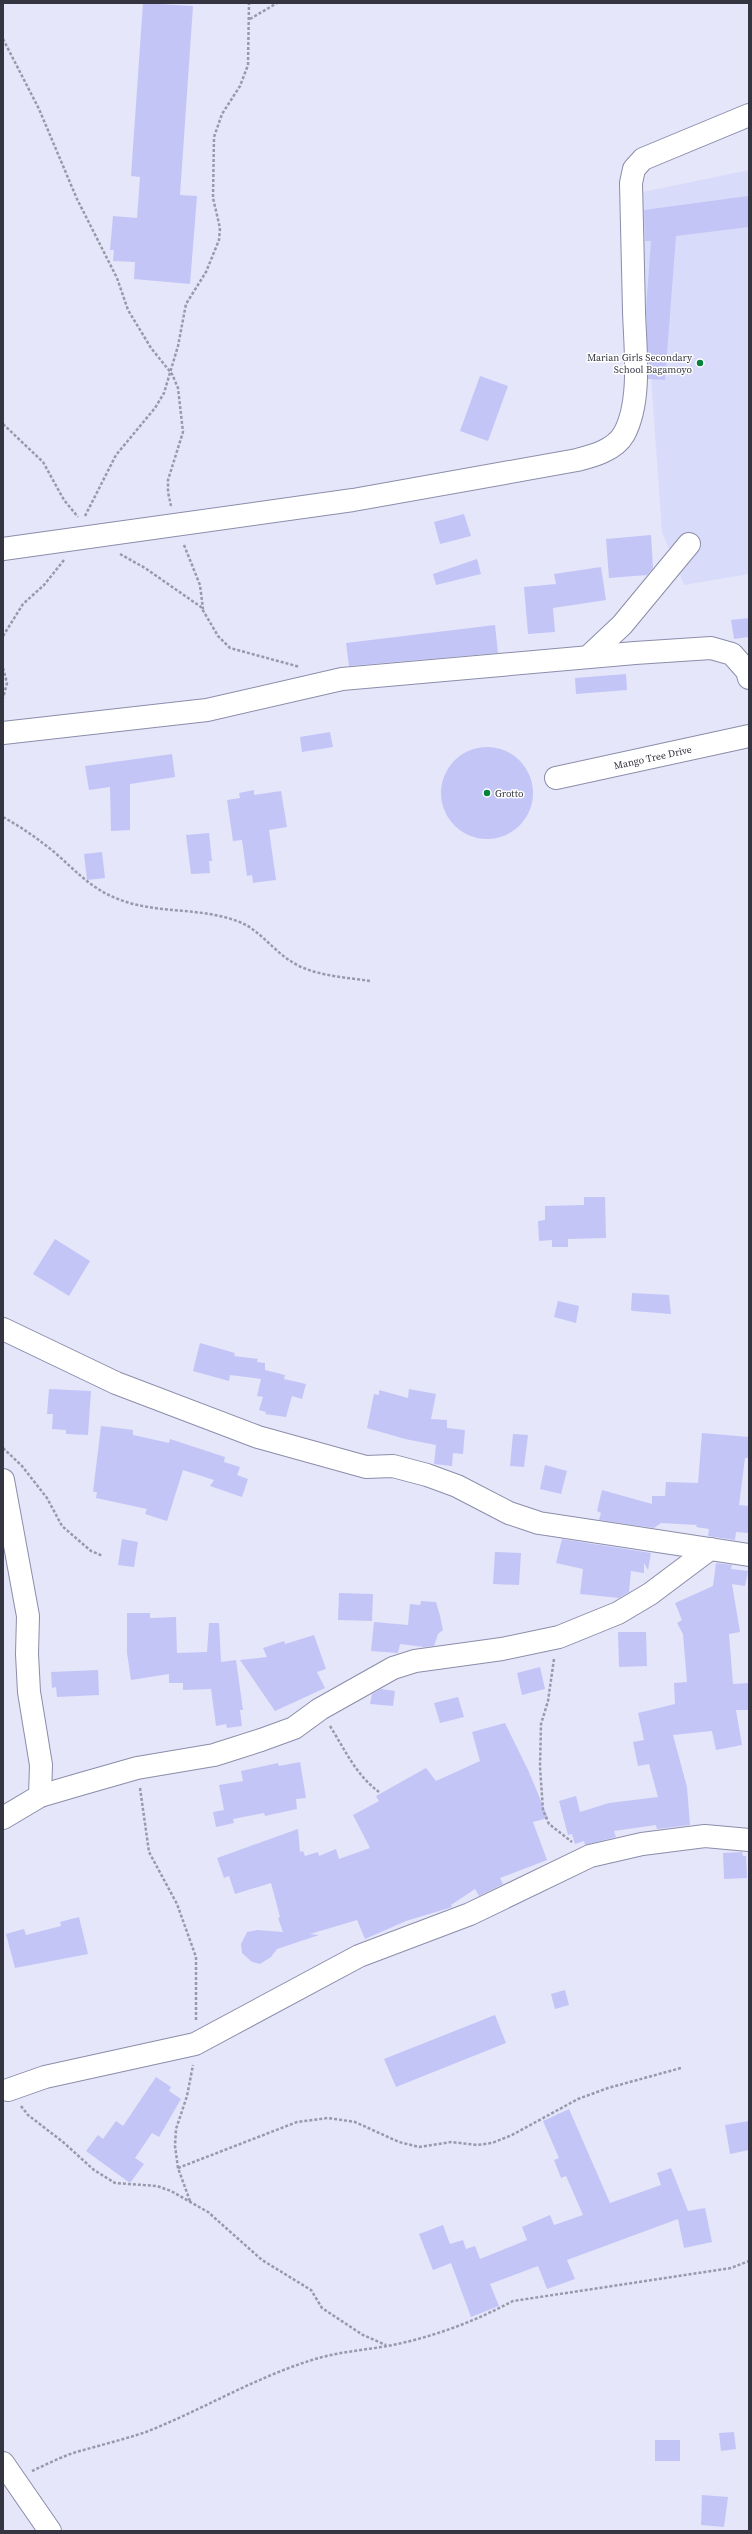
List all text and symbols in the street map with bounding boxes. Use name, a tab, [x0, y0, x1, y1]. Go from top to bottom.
place label: Marian Girls Secondary School Bagamoyo	[587, 351, 693, 376]
marker: Marian Girls Secondary School Bagamoyo	[695, 358, 705, 368]
street label: Mango Tree Drive	[613, 743, 693, 772]
place label: Grotto	[495, 787, 524, 800]
marker: Grotto	[482, 788, 492, 798]

